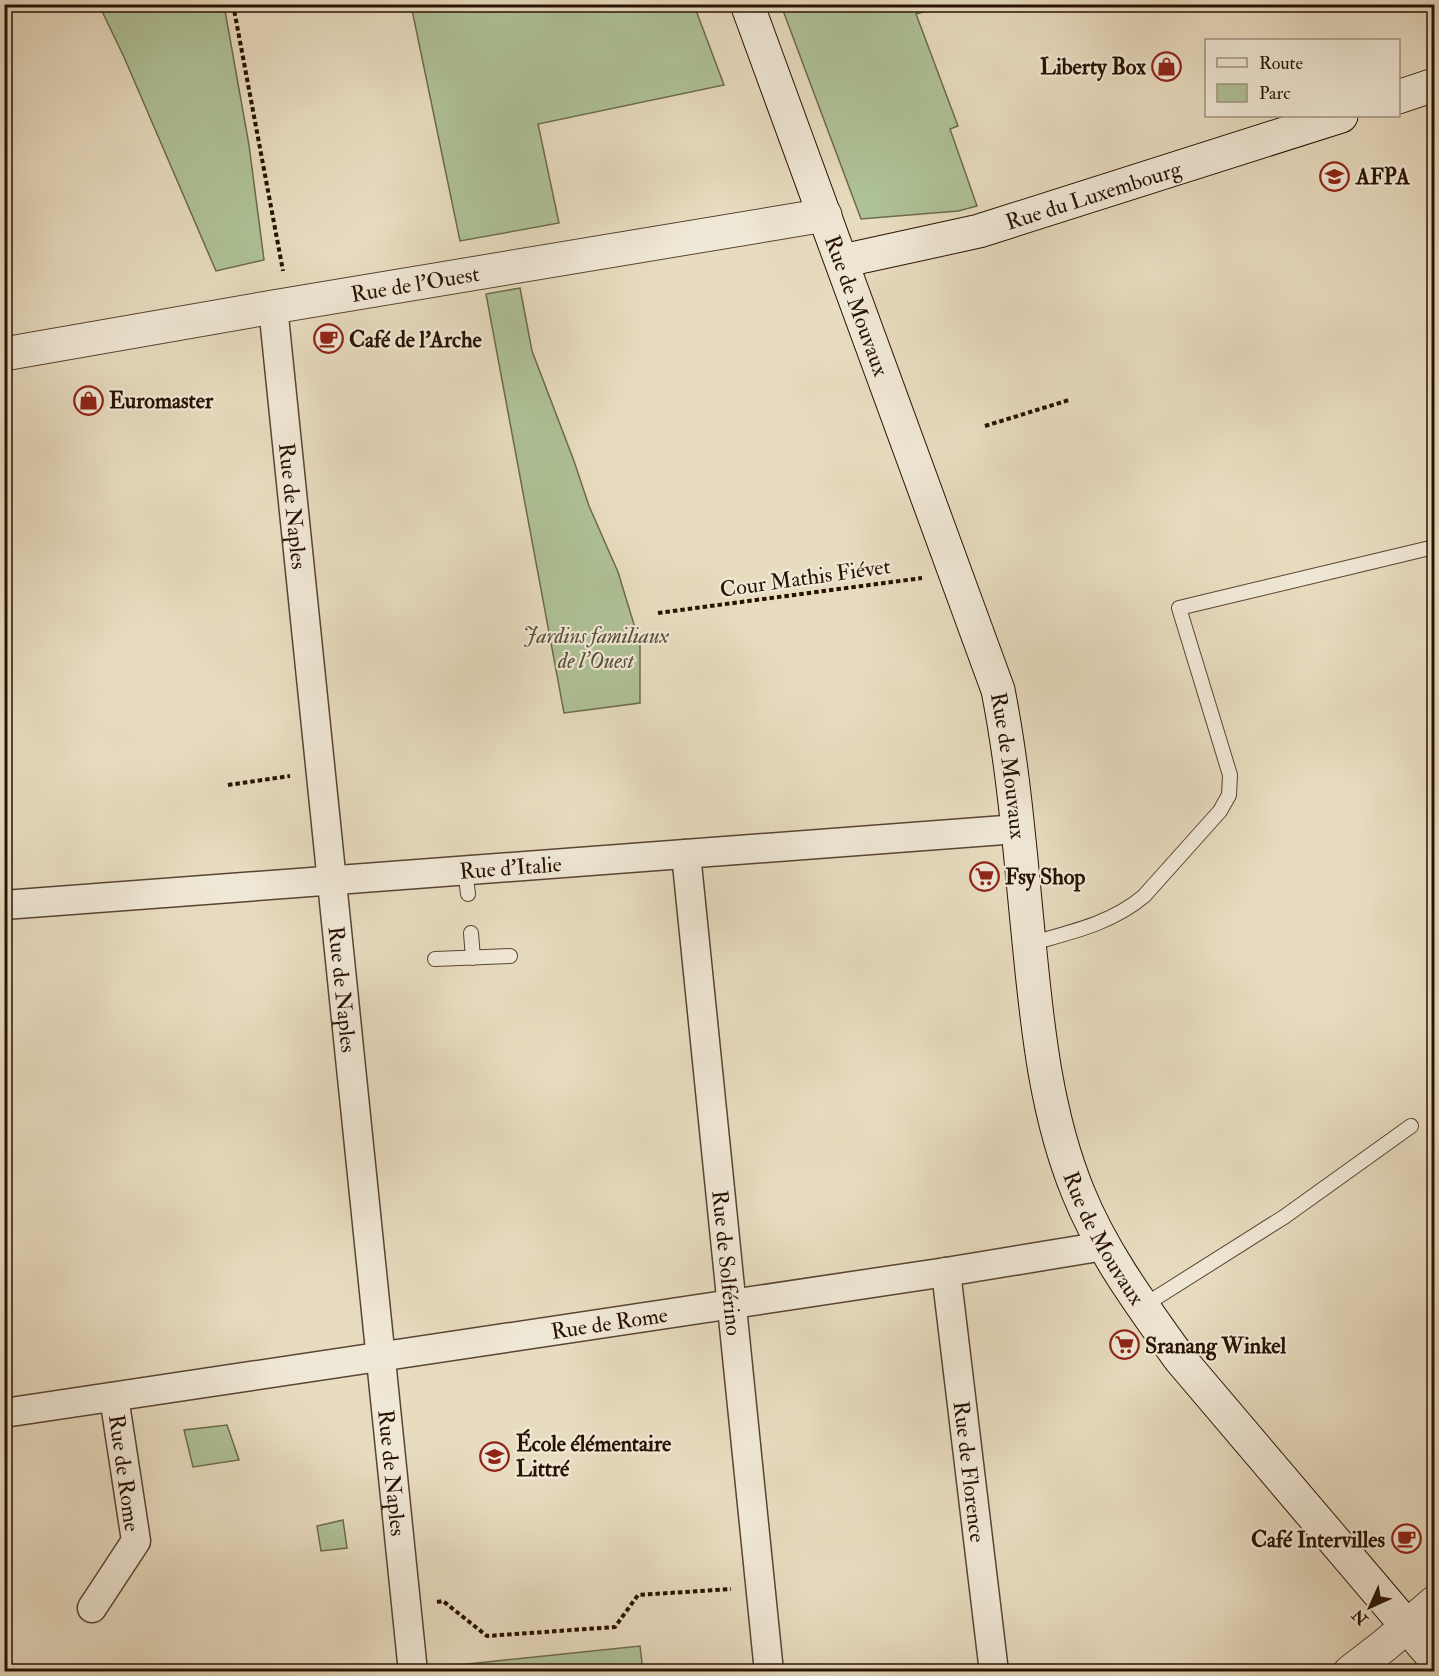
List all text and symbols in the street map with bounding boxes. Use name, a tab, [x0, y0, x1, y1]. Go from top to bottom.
legend	[1205, 39, 1400, 117]
shop icon: Liberty Box	[1151, 50, 1183, 82]
text: Route	[1259, 52, 1303, 75]
place label: Liberty Box	[1040, 53, 1146, 82]
text: Parc	[1259, 82, 1290, 105]
street label: Rue du Luxembourg	[1002, 154, 1186, 237]
school or university icon: AFPA	[1319, 160, 1351, 192]
place label: AFPA	[1355, 163, 1411, 191]
street label: Rue de Mouvaux	[818, 232, 895, 380]
street label: Rue de l'Ouest	[349, 260, 481, 309]
cafe icon: Café de l'Arche	[312, 323, 344, 355]
place label: Café de l'Arche	[349, 326, 482, 354]
shop icon: Euromaster	[72, 384, 104, 416]
place label: Euromaster	[109, 387, 214, 415]
street label: Rue de Naples	[272, 441, 313, 571]
street label: Cour Mathis Fiévet	[718, 552, 892, 604]
park label: Jardins familiaux de l'Ouest	[523, 622, 670, 675]
street label: Rue de Mouvaux	[984, 690, 1032, 841]
street label: Rue d'Italie	[458, 850, 563, 886]
supermarket icon: Fsy Shop	[968, 860, 1000, 892]
place label: Fsy Shop	[1005, 863, 1085, 892]
street label: Rue de Naples	[322, 925, 362, 1054]
street label: Rue de Mouvaux	[1056, 1168, 1151, 1311]
street label: Rue de Solférino	[705, 1189, 748, 1337]
street label: Rue de Rome	[549, 1301, 670, 1346]
supermarket icon: Sranang Winkel	[1108, 1329, 1140, 1361]
place label: Sranang Winkel	[1145, 1332, 1287, 1361]
street label: Rue de Florence	[947, 1399, 991, 1544]
street label: Rue de Naples	[371, 1408, 412, 1538]
street label: Rue de Rome	[102, 1413, 146, 1533]
place label: École élémentaire Littré	[516, 1428, 672, 1483]
school or university icon: École élémentaire Littré	[479, 1440, 511, 1472]
cafe icon: Café Intervilles	[1390, 1523, 1422, 1555]
place label: Café Intervilles	[1251, 1526, 1385, 1554]
north arrow	[1340, 1577, 1400, 1637]
text: N	[1347, 1604, 1373, 1630]

